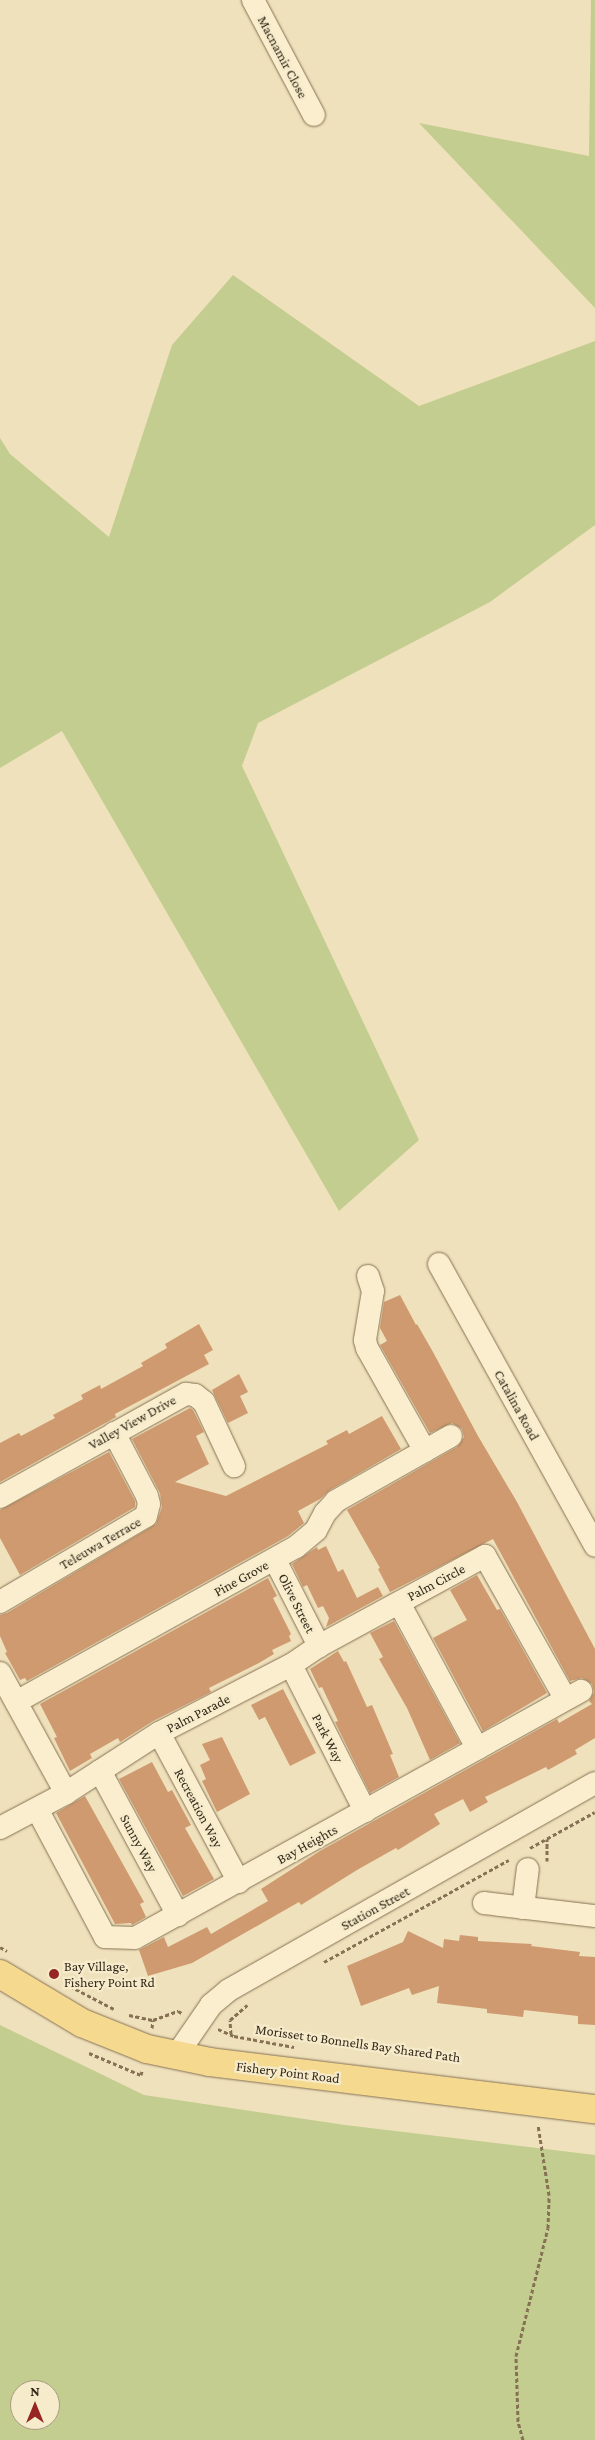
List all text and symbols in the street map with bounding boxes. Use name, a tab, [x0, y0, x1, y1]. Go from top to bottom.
street label: Macnamir Close	[254, 13, 312, 101]
street label: Catalina Road	[491, 1367, 543, 1443]
street label: Valley View Drive	[85, 1391, 179, 1453]
street label: Teleuwa Terrace	[56, 1513, 144, 1573]
street label: Pine Grove	[211, 1556, 271, 1600]
street label: Palm Circle	[404, 1560, 468, 1604]
street label: Olive Street	[275, 1570, 319, 1636]
street label: Palm Parade	[164, 1690, 232, 1736]
street label: Park Way	[309, 1711, 347, 1765]
street label: Recreation Way	[171, 1765, 227, 1851]
street label: Sunny Way	[117, 1811, 161, 1875]
street label: Bay Heights	[274, 1821, 340, 1867]
street label: Station Street	[338, 1882, 412, 1934]
place label: Bay Village, Fishery Point Rd	[64, 1958, 155, 1990]
marker: Bay Village, Fishery Point Rd	[48, 1968, 60, 1980]
street label: Morisset to Bonnells Bay Shared Path	[254, 2020, 462, 2066]
street label: Fishery Point Road	[235, 2057, 341, 2087]
north arrow	[10, 2380, 60, 2430]
text: N	[30, 2383, 40, 2399]

